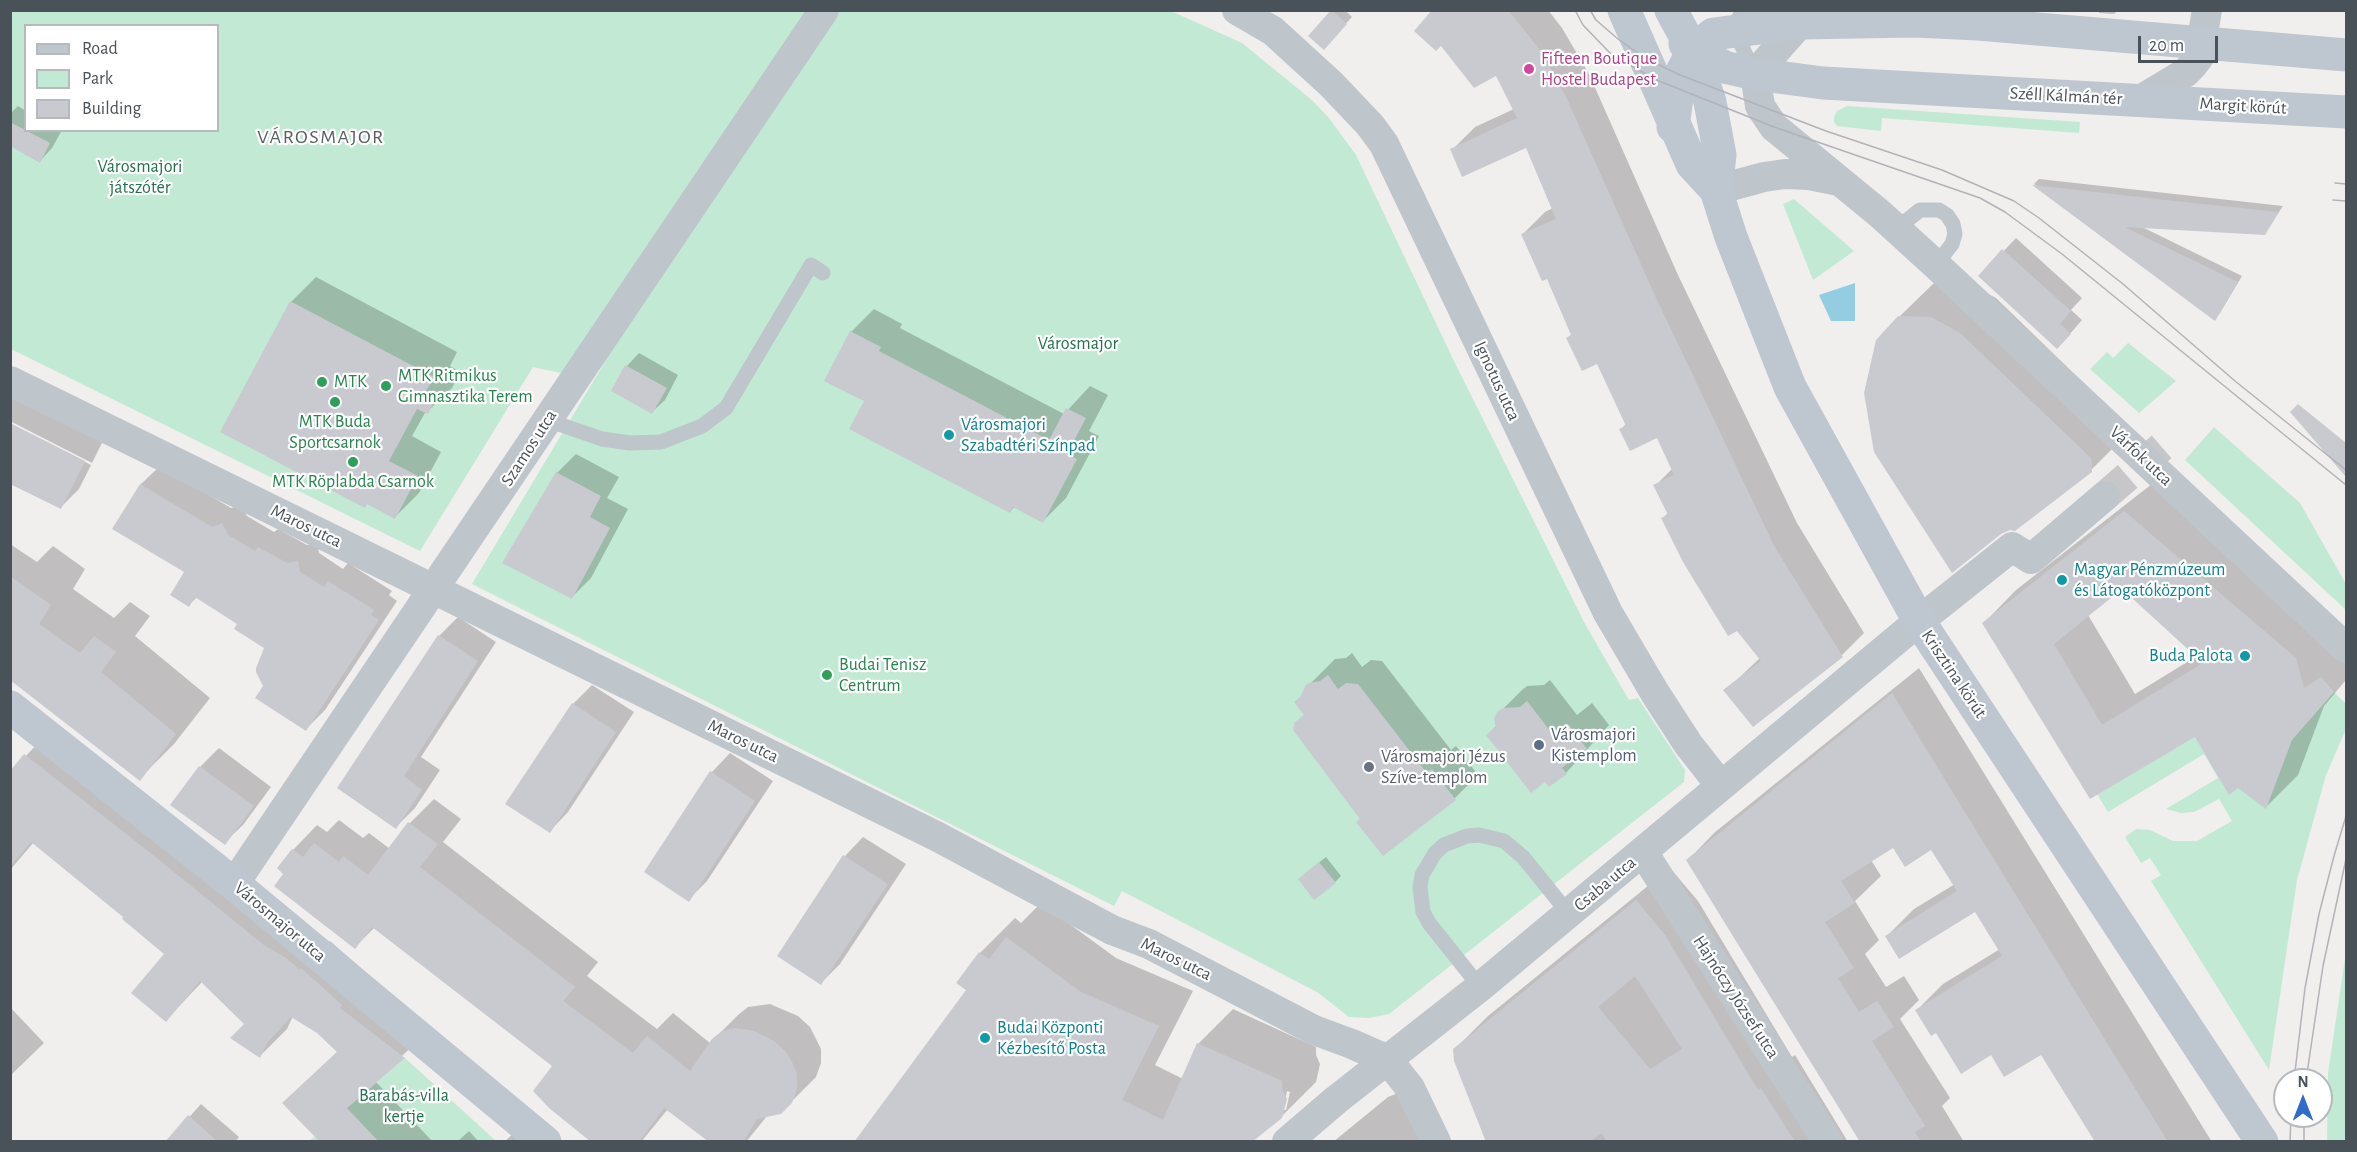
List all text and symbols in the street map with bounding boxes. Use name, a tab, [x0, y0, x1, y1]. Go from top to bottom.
legend	[24, 24, 219, 132]
scale bar	[2141, 24, 2220, 62]
text: 20 m	[2149, 37, 2184, 55]
text: Road	[82, 40, 118, 58]
place label: Fifteen Boutique Hostel Budapest	[1541, 48, 1657, 90]
marker: Fifteen Boutique Hostel Budapest	[1522, 62, 1536, 76]
text: Park	[82, 70, 113, 88]
street label: Széll Kálmán tér	[2009, 82, 2123, 110]
street label: Margit körút	[2199, 93, 2287, 119]
text: Building	[82, 100, 141, 118]
district label: VÁROSMAJOR	[257, 125, 385, 149]
park label: Városmajori játszótér	[98, 156, 182, 198]
park label: Városmajor	[1038, 333, 1118, 355]
street label: Ignotus utca	[1469, 338, 1525, 424]
place label: MTK Ritmikus Gimnasztika Terem	[398, 365, 533, 407]
place label: MTK	[334, 371, 367, 393]
marker: MTK	[315, 375, 329, 389]
marker: MTK Ritmikus Gimnasztika Terem	[379, 379, 393, 393]
marker: MTK Buda Sportcsarnok	[328, 395, 342, 409]
street label: Szamos utca	[496, 406, 562, 490]
place label: MTK Buda Sportcsarnok	[289, 411, 381, 454]
place label: Városmajori Szabadtéri Színpad	[961, 414, 1095, 456]
street label: Várfok utca	[2105, 421, 2177, 491]
marker: Városmajori Szabadtéri Színpad	[942, 428, 956, 442]
marker: MTK Röplabda Csarnok	[346, 455, 360, 469]
place label: MTK Röplabda Csarnok	[272, 471, 434, 493]
street label: Maros utca	[267, 500, 345, 552]
place label: Magyar Pénzmúzeum és Látogatóközpont	[2074, 559, 2225, 602]
marker: Magyar Pénzmúzeum és Látogatóközpont	[2055, 573, 2069, 587]
street label: Krisztina körút	[1917, 626, 1991, 722]
place label: Buda Palota	[2149, 645, 2233, 667]
marker: Buda Palota	[2238, 649, 2252, 663]
place label: Budai Tenisz Centrum	[839, 654, 926, 696]
marker: Budai Tenisz Centrum	[820, 668, 834, 682]
street label: Maros utca	[704, 715, 782, 767]
place label: Városmajori Kistemplom	[1551, 724, 1637, 766]
marker: Városmajori Kistemplom	[1532, 738, 1546, 752]
place label: Városmajori Jézus Szíve-templom	[1381, 746, 1506, 789]
marker: Városmajori Jézus Szíve-templom	[1362, 760, 1376, 774]
street label: Csaba utca	[1569, 852, 1641, 916]
street label: Városmajor utca	[230, 877, 330, 967]
street label: Hajnóczy József utca	[1688, 931, 1784, 1063]
street label: Maros utca	[1137, 933, 1215, 985]
place label: Budai Központi Kézbesítő Posta	[997, 1017, 1106, 1060]
marker: Budai Központi Kézbesítő Posta	[978, 1031, 992, 1045]
north arrow	[2273, 1068, 2333, 1128]
text: N	[2297, 1074, 2309, 1090]
park label: Barabás-villa kertje	[359, 1085, 449, 1128]

